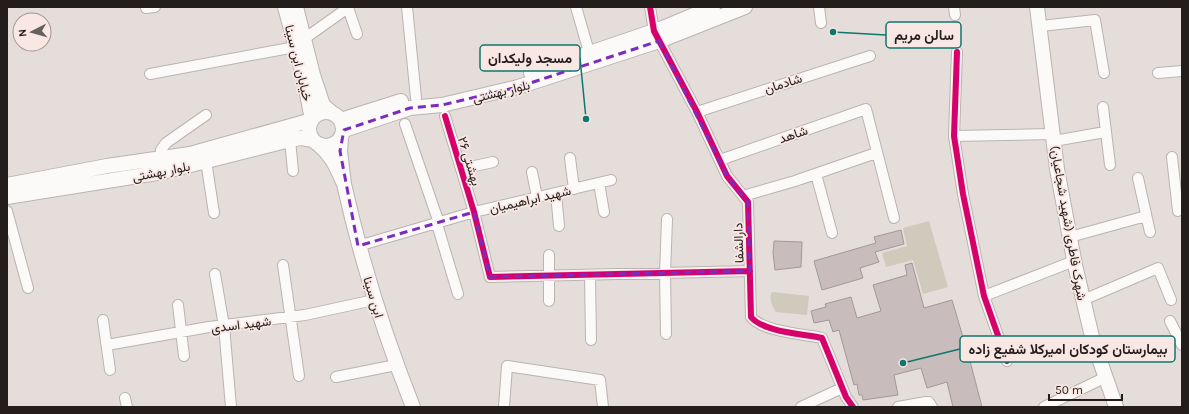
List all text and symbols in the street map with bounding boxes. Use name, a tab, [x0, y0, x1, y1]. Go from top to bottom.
north arrow	[12, 12, 52, 52]
callout: سالن مریم	[886, 22, 961, 48]
street label: خیابان ابن سینا	[281, 23, 315, 103]
text: سالن مریم	[894, 27, 954, 44]
text: N	[16, 28, 29, 38]
callout: مسجد ولیکدان	[480, 45, 580, 71]
text: مسجد ولیکدان	[488, 50, 572, 67]
street label: شادمان	[762, 70, 804, 98]
street label: بلوار بهشتی	[471, 77, 532, 107]
street label: شاهد	[777, 123, 810, 146]
street label: بهشتی ۲۶	[454, 135, 484, 188]
street label: شهرک فاطری (شهید شجاعیان)	[1047, 144, 1090, 302]
street label: بلوار بهشتی	[131, 158, 192, 185]
street label: شهید ابراهیمیان	[488, 183, 573, 217]
street label: دارالشفا	[730, 222, 748, 263]
street label: ابن سینا	[359, 275, 387, 320]
street label: شهید اسدی	[210, 313, 272, 337]
callout: بیمارستان کودکان امیرکلا شفیع زاده	[960, 336, 1175, 362]
text: بیمارستان کودکان امیرکلا شفیع زاده	[969, 341, 1167, 359]
scale bar	[1049, 376, 1122, 402]
text: 50 m	[1055, 383, 1083, 397]

